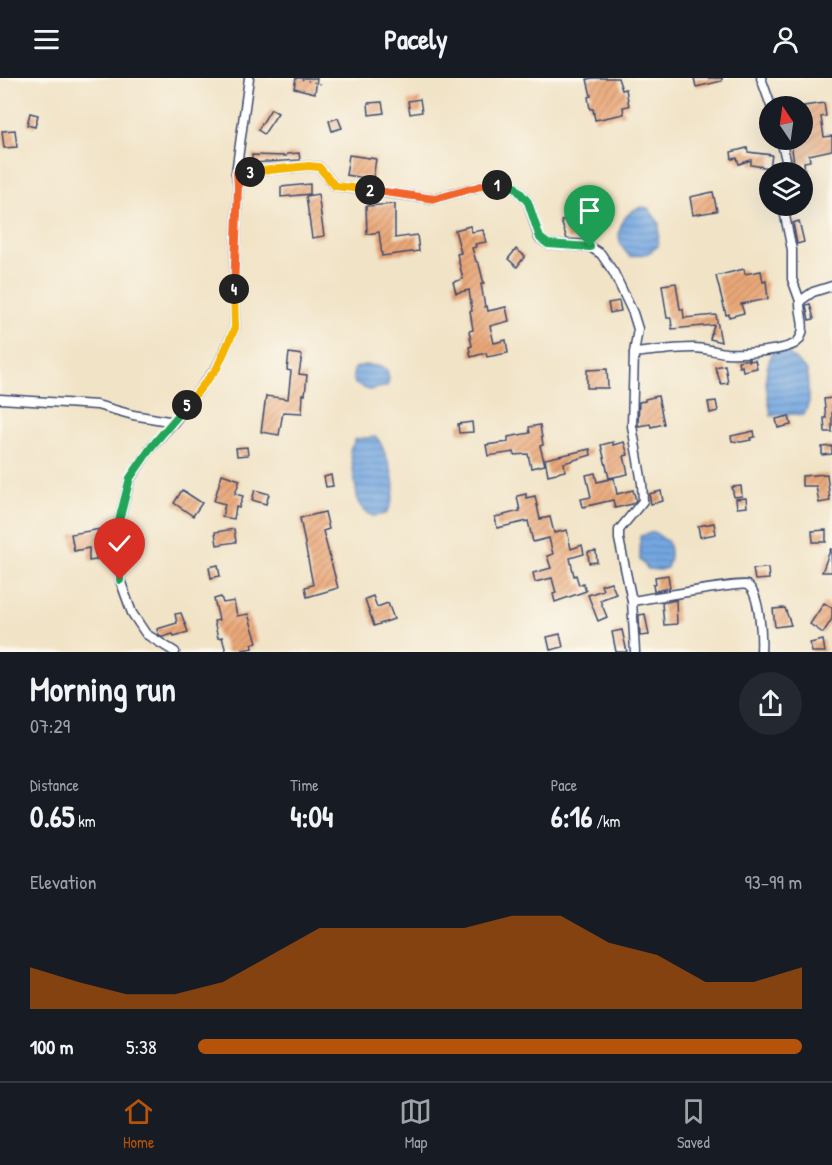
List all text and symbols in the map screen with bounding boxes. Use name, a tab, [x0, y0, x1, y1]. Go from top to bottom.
text: Pacely	[384, 21, 448, 57]
icon: menu	[30, 23, 63, 56]
icon: person	[769, 23, 802, 56]
north arrow	[759, 96, 813, 150]
map controls	[759, 96, 813, 216]
pin: 3	[235, 157, 265, 187]
text: 3	[246, 161, 254, 183]
button: layers	[759, 162, 813, 216]
pin: 1	[482, 170, 512, 200]
text: 1	[494, 174, 500, 196]
pin: 2	[355, 175, 385, 205]
text: 2	[366, 179, 374, 201]
pin	[564, 185, 615, 247]
icon: arrive	[573, 194, 606, 227]
pin: 4	[219, 274, 249, 304]
text: 4	[231, 278, 237, 300]
pin: 5	[172, 390, 202, 420]
text: 5	[184, 394, 190, 416]
pin	[94, 518, 145, 580]
icon: check	[103, 527, 136, 560]
text: Morning run	[30, 667, 176, 711]
button: share	[739, 672, 802, 735]
text: 07:29	[30, 712, 70, 739]
text: Distance	[30, 774, 79, 796]
text: Time	[290, 774, 319, 796]
text: Pace	[551, 774, 577, 796]
text: 0.65	[30, 796, 75, 836]
text: 4:04	[290, 796, 333, 836]
text: 6:16	[551, 796, 592, 836]
text: km	[75, 810, 96, 832]
text: /km	[592, 810, 620, 832]
text: Elevation	[30, 868, 96, 895]
text: 93–99 m	[744, 868, 802, 895]
text: 100 m	[30, 1033, 73, 1060]
text: 5:38	[126, 1033, 157, 1060]
tab: Home	[122, 1095, 155, 1153]
tab: Map	[399, 1095, 432, 1153]
tab: Saved	[677, 1095, 710, 1153]

